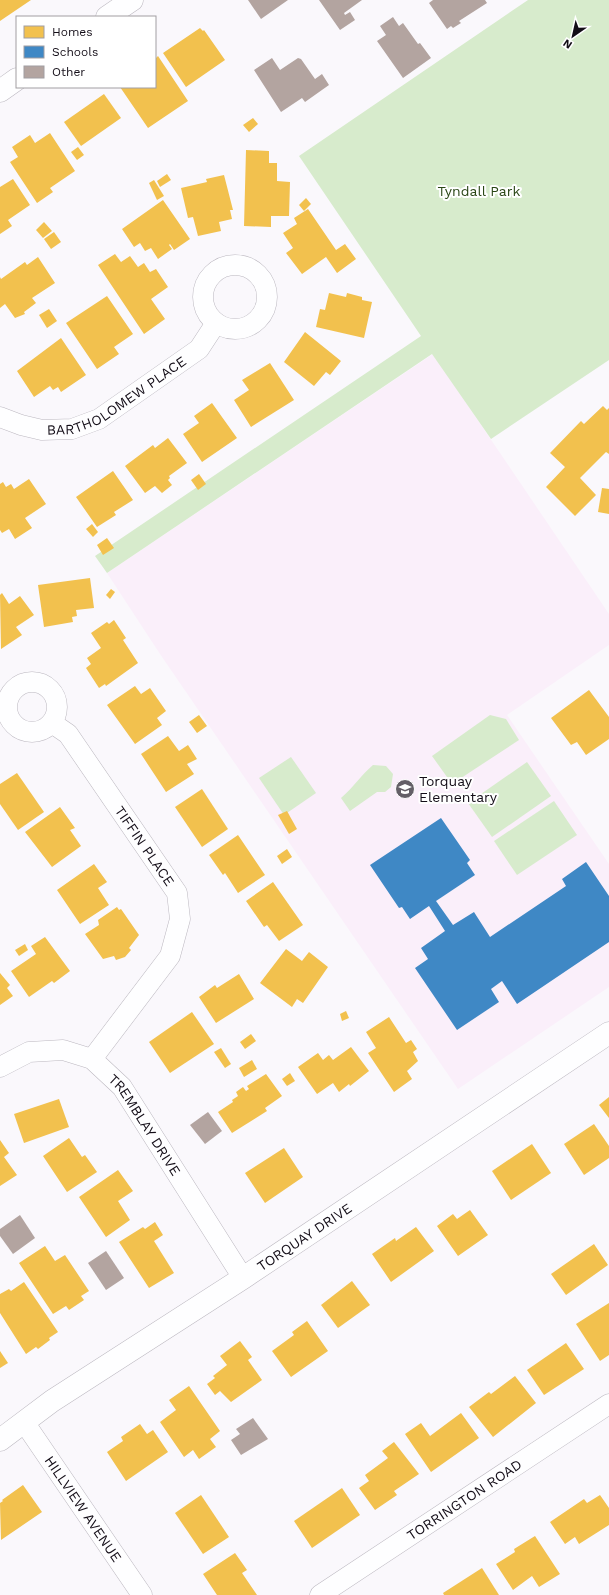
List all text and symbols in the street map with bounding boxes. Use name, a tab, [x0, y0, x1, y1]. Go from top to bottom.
legend	[16, 16, 156, 88]
north arrow	[553, 16, 593, 56]
text: Homes	[52, 25, 93, 39]
text: N	[561, 36, 575, 52]
text: Schools	[52, 45, 98, 59]
text: Other	[52, 65, 85, 79]
park label: Tyndall Park	[438, 183, 520, 199]
street label: BARTHOLOMEW PLACE	[47, 353, 189, 438]
place label: Torquay Elementary	[419, 773, 498, 805]
school or university icon: Torquay Elementary	[394, 778, 416, 800]
street label: TIFFIN PLACE	[112, 803, 178, 889]
street label: TREMBLAY DRIVE	[105, 1071, 184, 1178]
street label: TORQUAY DRIVE	[254, 1200, 355, 1274]
street label: HILLVIEW AVENUE	[41, 1453, 125, 1565]
street label: TORRINGTON ROAD	[404, 1456, 525, 1543]

